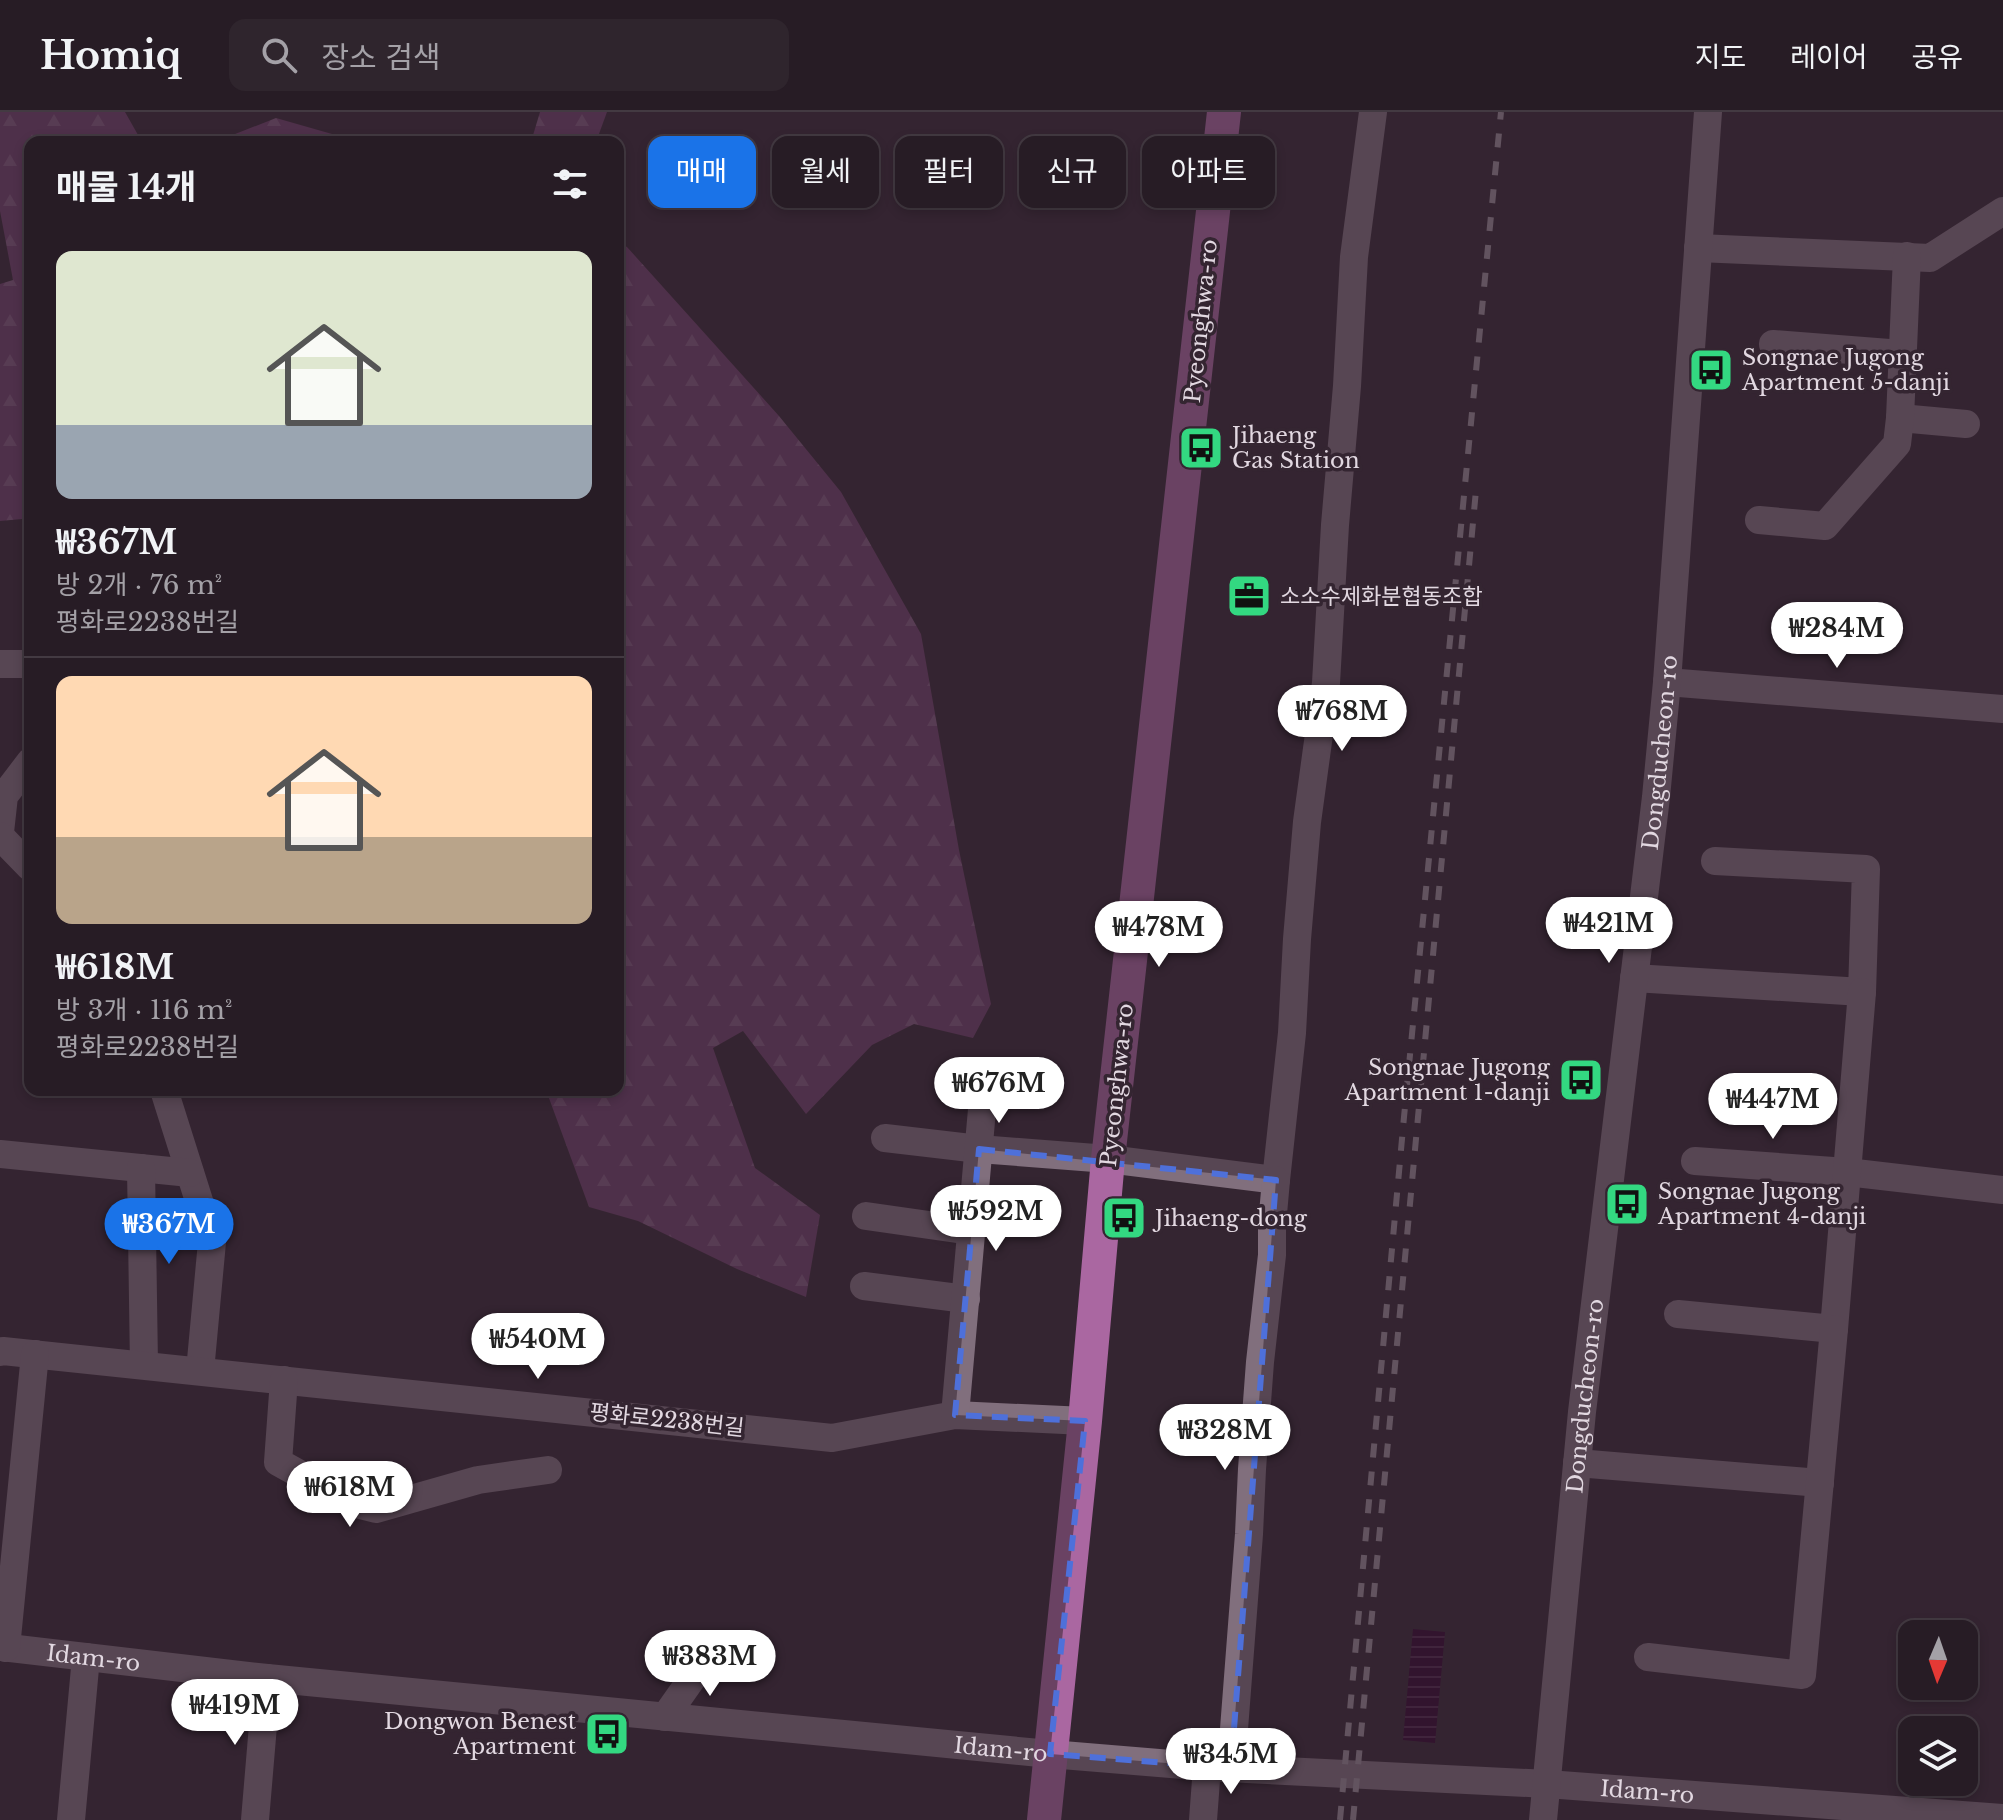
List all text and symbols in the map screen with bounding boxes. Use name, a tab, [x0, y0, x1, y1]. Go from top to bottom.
search box	[229, 19, 789, 91]
text: Homiq	[40, 32, 181, 79]
icon: search	[257, 33, 301, 77]
text: 장소 검색	[321, 39, 441, 76]
text: 지도	[1695, 40, 1746, 75]
text: 레이어	[1790, 40, 1867, 75]
text: 공유	[1911, 40, 1963, 75]
chip: 매매	[648, 136, 756, 208]
chip: 월세	[772, 136, 879, 208]
chip: 필터	[895, 136, 1003, 208]
chip: 신규	[1019, 136, 1126, 208]
chip: 아파트	[1142, 136, 1275, 208]
icon: filters	[548, 162, 592, 206]
text: 매물 14개	[56, 166, 196, 208]
street label: Pyeonghwa-ro	[1179, 238, 1223, 404]
icon: home	[252, 303, 396, 447]
place label: Songnae Jugong Apartment 5-danji	[1741, 344, 1950, 396]
bus stop icon: Songnae Jugong Apartment 5-danji	[1687, 346, 1735, 394]
place label: Jihaeng Gas Station	[1229, 422, 1360, 474]
bus stop icon: Jihaeng Gas Station	[1177, 424, 1225, 472]
text: ₩367M	[56, 521, 178, 563]
text: 방 2개 · 76 m²	[56, 569, 222, 601]
office icon: 소소수제화분협동조합	[1225, 572, 1273, 620]
place label: 소소수제화분협동조합	[1280, 583, 1482, 610]
pin: ₩284M	[1781, 602, 1893, 670]
text: 평화로2238번길	[56, 606, 239, 638]
text: ₩284M	[1789, 612, 1885, 644]
street label: Dongducheon-ro	[1636, 654, 1682, 851]
pin: ₩768M	[1286, 685, 1398, 753]
text: ₩768M	[1296, 695, 1388, 727]
icon: home	[252, 728, 396, 872]
pin: ₩421M	[1553, 897, 1665, 965]
pin: ₩478M	[1103, 901, 1215, 969]
text: ₩421M	[1564, 907, 1654, 939]
text: ₩478M	[1113, 911, 1205, 943]
text: ₩618M	[56, 946, 174, 988]
text: 방 3개 · 116 m²	[56, 994, 232, 1026]
street label: Pyeonghwa-ro	[1095, 1002, 1139, 1168]
text: 평화로2238번길	[56, 1031, 239, 1063]
place label: Songnae Jugong Apartment 1-danji	[1344, 1054, 1551, 1106]
bus stop icon: Songnae Jugong Apartment 1-danji	[1557, 1056, 1605, 1104]
pin: ₩676M	[943, 1057, 1055, 1125]
text: ₩676M	[952, 1067, 1046, 1099]
pin: ₩447M	[1717, 1073, 1829, 1141]
text: ₩447M	[1726, 1083, 1820, 1115]
place label: Songnae Jugong Apartment 4-danji	[1657, 1178, 1867, 1230]
bus stop icon: Songnae Jugong Apartment 4-danji	[1603, 1180, 1651, 1228]
pin: ₩592M	[940, 1185, 1052, 1253]
bus stop icon: Jihaeng-dong	[1100, 1194, 1148, 1242]
text: ₩592M	[948, 1195, 1044, 1227]
pin: ₩367M	[113, 1198, 225, 1266]
place label: Jihaeng-dong	[1152, 1205, 1308, 1232]
text: ₩367M	[123, 1208, 215, 1240]
street label: Dongducheon-ro	[1561, 1297, 1609, 1495]
pin: ₩540M	[482, 1313, 594, 1381]
text: ₩540M	[489, 1323, 587, 1355]
street label: 평화로2238번길	[588, 1398, 746, 1442]
pin: ₩328M	[1169, 1404, 1281, 1472]
text: ₩328M	[1177, 1414, 1273, 1446]
pin: ₩618M	[294, 1461, 406, 1529]
text: ₩618M	[305, 1471, 395, 1503]
north arrow	[1898, 1620, 1978, 1700]
map controls	[1898, 1620, 1978, 1796]
pin: ₩383M	[654, 1630, 766, 1698]
street label: Idam-ro	[45, 1639, 142, 1677]
text: ₩383M	[663, 1640, 757, 1672]
pin: ₩419M	[179, 1679, 291, 1747]
text: ₩419M	[189, 1689, 281, 1721]
place label: Dongwon Benest Apartment	[384, 1708, 577, 1760]
bus stop icon: Dongwon Benest Apartment	[583, 1710, 631, 1758]
button: layers	[1898, 1716, 1978, 1796]
pin: ₩345M	[1175, 1728, 1287, 1796]
street label: Idam-ro	[953, 1731, 1049, 1767]
text: ₩345M	[1184, 1738, 1278, 1770]
street label: Idam-ro	[1599, 1775, 1695, 1808]

